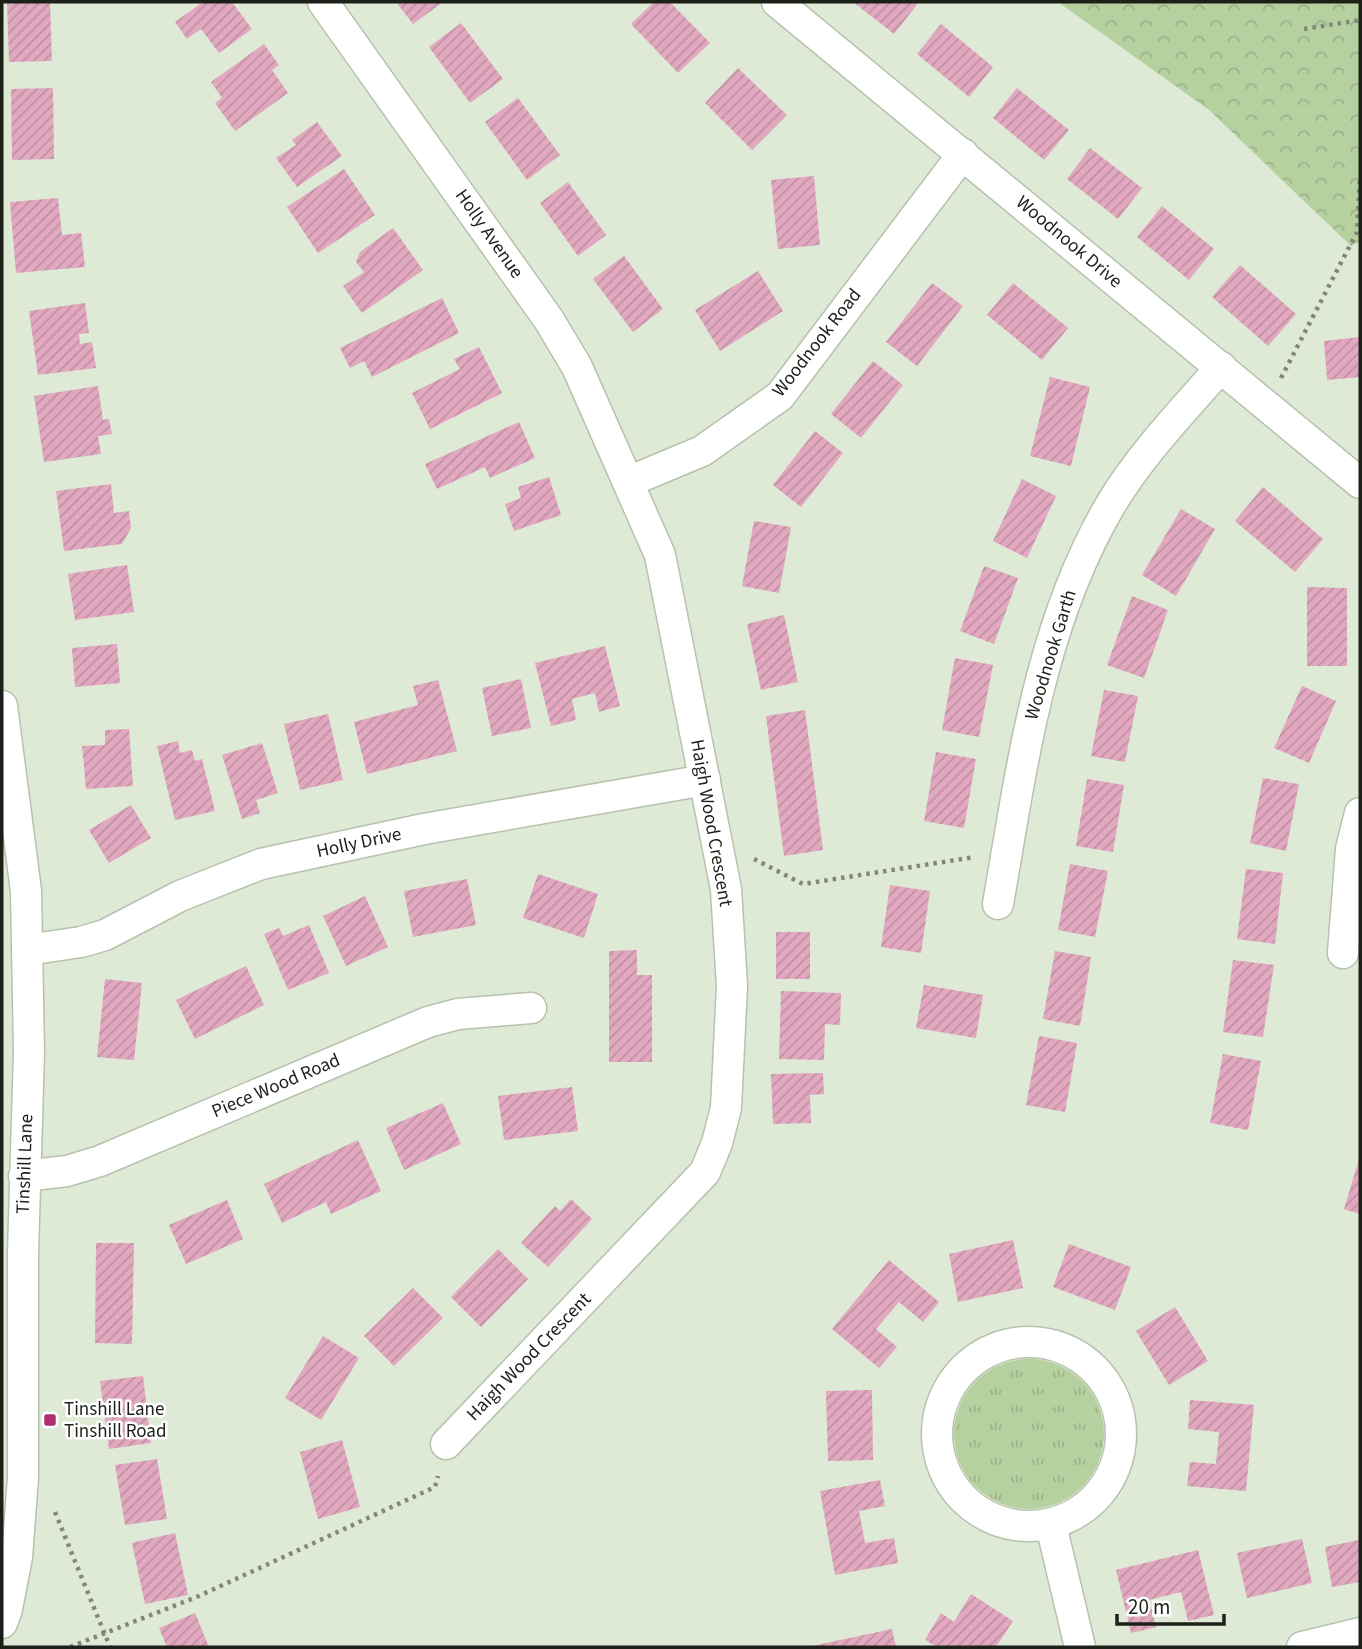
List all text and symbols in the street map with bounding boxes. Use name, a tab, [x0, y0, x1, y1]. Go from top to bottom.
street label: Holly Avenue	[448, 184, 530, 284]
street label: Woodnook Drive	[1010, 189, 1128, 295]
street label: Woodnook Road	[766, 283, 868, 403]
street label: Woodnook Garth	[1018, 587, 1084, 723]
street label: Haigh Wood Crescent	[683, 737, 739, 909]
street label: Holly Drive	[314, 821, 404, 865]
street label: Piece Wood Road	[208, 1047, 344, 1125]
street label: Tinshill Lane	[10, 1113, 40, 1215]
street label: Haigh Wood Crescent	[460, 1286, 598, 1427]
place label: Tinshill Lane Tinshill Road	[64, 1396, 167, 1445]
marker: Tinshill Lane Tinshill Road	[42, 1412, 58, 1428]
scale bar	[1117, 1582, 1224, 1626]
text: 20 m	[1128, 1592, 1170, 1622]

